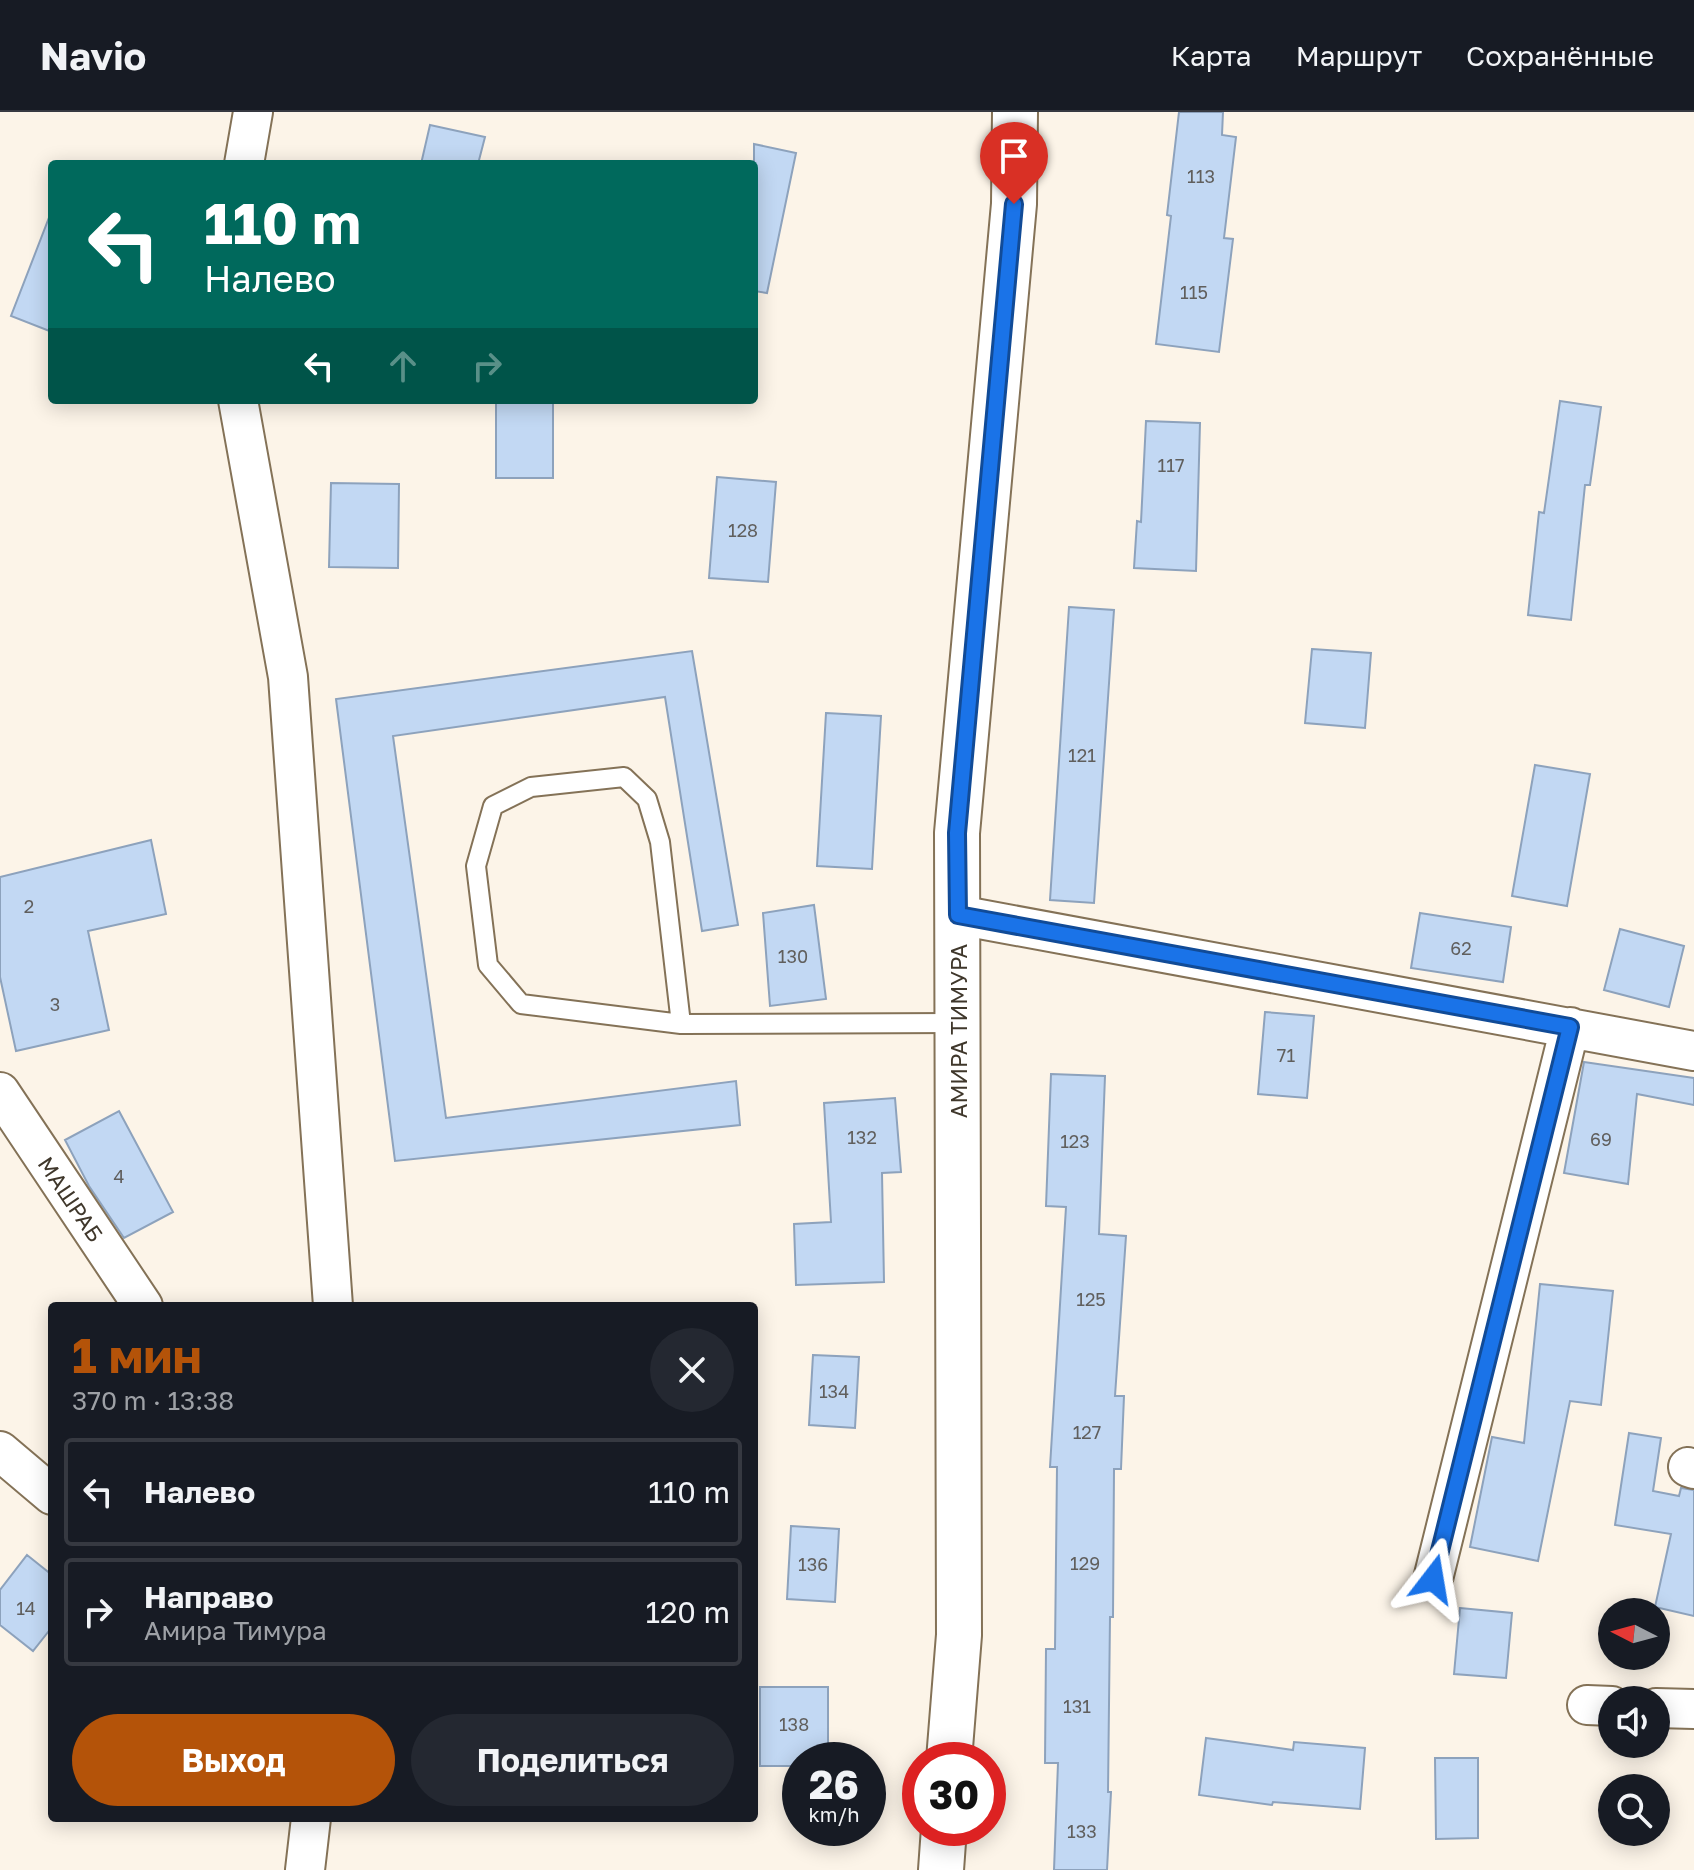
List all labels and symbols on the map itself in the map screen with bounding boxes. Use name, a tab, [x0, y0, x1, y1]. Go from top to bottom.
pin	[980, 122, 1048, 204]
house number: 113	[1187, 165, 1215, 187]
house number: 115	[1180, 281, 1208, 303]
house number: 117	[1158, 454, 1185, 476]
house number: 128	[728, 519, 758, 541]
house number: 121	[1068, 744, 1096, 766]
house number: 2	[24, 895, 34, 917]
house number: 62	[1450, 937, 1472, 959]
street label: АМИРА ТИМУРА	[945, 943, 972, 1118]
house number: 130	[778, 945, 808, 967]
house number: 3	[50, 993, 60, 1015]
house number: 71	[1277, 1044, 1295, 1066]
house number: 132	[847, 1126, 877, 1148]
house number: 69	[1590, 1128, 1612, 1150]
house number: 123	[1060, 1130, 1090, 1152]
street label: МАШРАБ	[33, 1151, 109, 1247]
house number: 4	[114, 1165, 125, 1187]
house number: 125	[1076, 1288, 1106, 1310]
house number: 134	[819, 1380, 849, 1402]
house number: 127	[1073, 1421, 1101, 1443]
position arrow	[1391, 1537, 1475, 1621]
house number: 129	[1070, 1552, 1100, 1574]
house number: 136	[798, 1553, 828, 1575]
house number: 14	[16, 1597, 36, 1619]
north arrow	[1598, 1598, 1670, 1670]
house number: 131	[1063, 1695, 1091, 1717]
house number: 138	[779, 1713, 809, 1735]
speed limit sign: 30	[902, 1742, 1006, 1846]
house number: 133	[1067, 1820, 1097, 1842]

